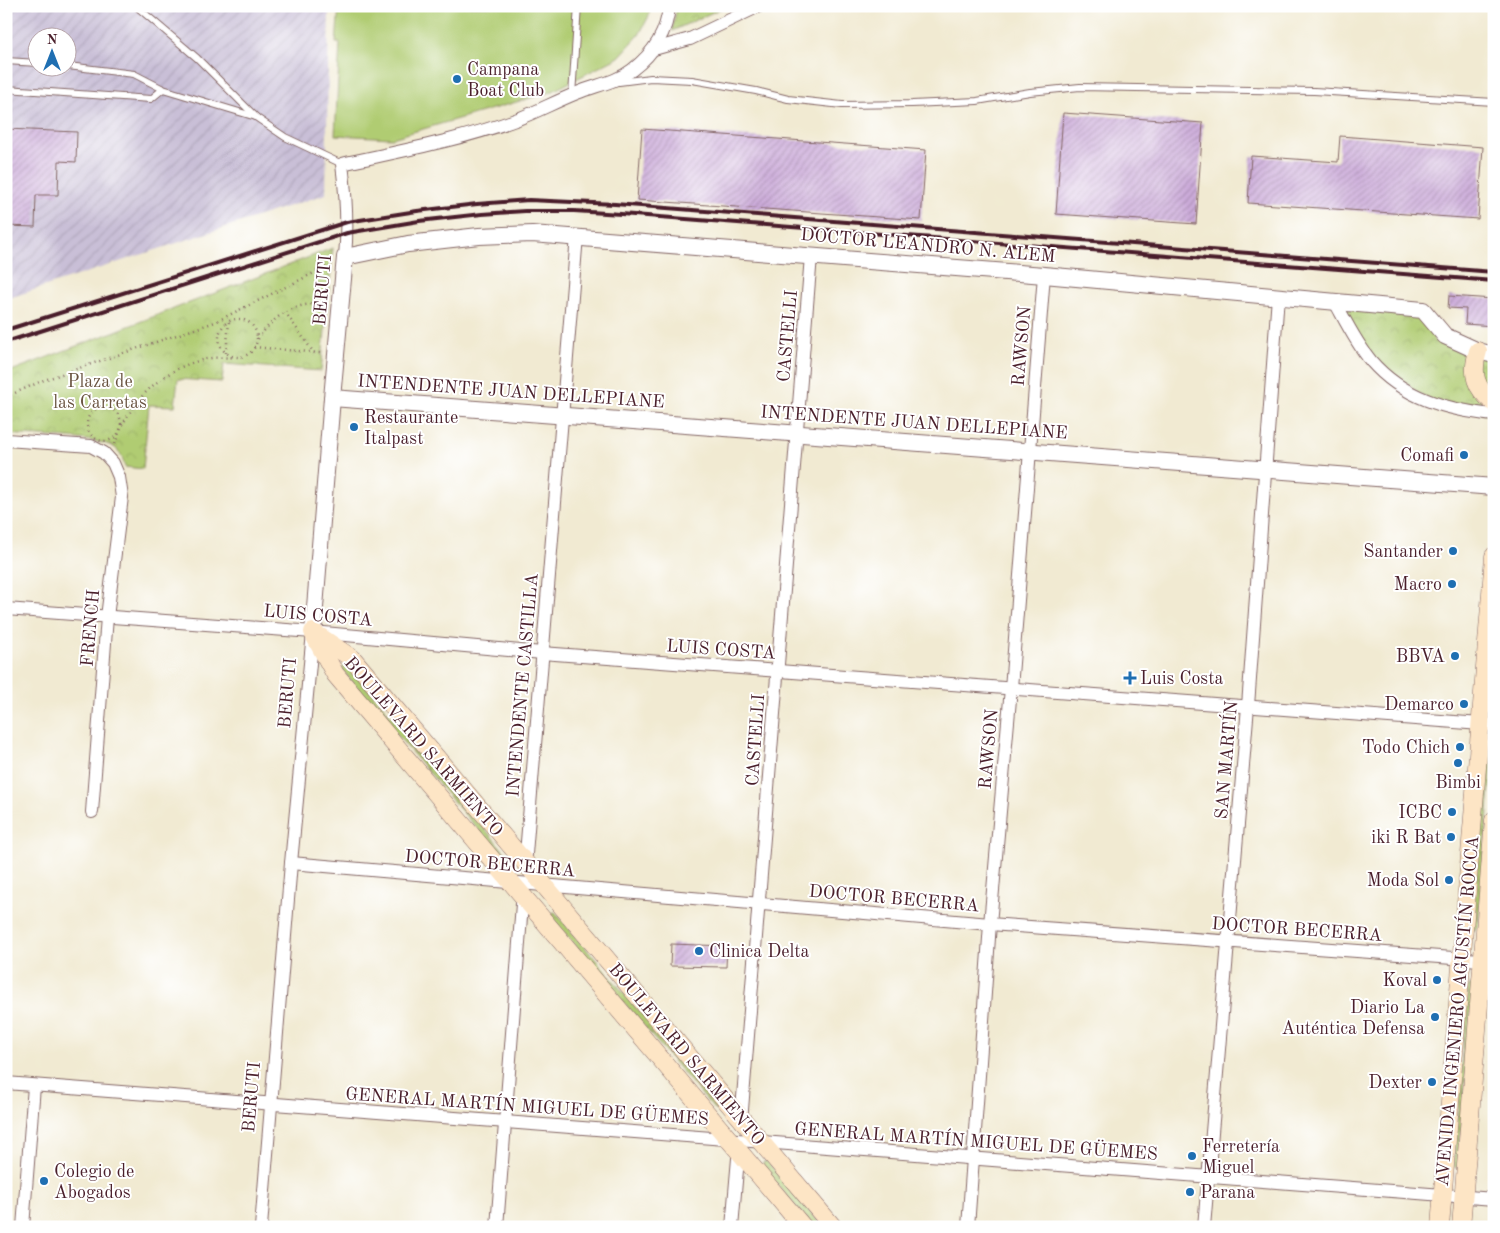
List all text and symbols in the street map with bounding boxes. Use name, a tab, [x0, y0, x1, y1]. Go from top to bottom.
north arrow	[28, 28, 78, 78]
text: N	[47, 33, 58, 47]
place label: Campana Boat Club	[467, 61, 544, 100]
marker: Campana Boat Club	[451, 73, 463, 85]
street label: DOCTOR LEANDRO N. ALEM	[800, 226, 1056, 266]
street label: BERUTI	[311, 254, 335, 326]
street label: CASTELLI	[775, 289, 801, 383]
street label: RAWSON	[1010, 305, 1034, 387]
street label: INTENDENTE JUAN DELLEPIANE	[357, 372, 665, 412]
park label: Plaza de las Carretas	[53, 373, 147, 412]
street label: INTENDENTE JUAN DELLEPIANE	[760, 403, 1068, 443]
place label: Restaurante Italpast	[364, 409, 458, 448]
marker: Restaurante Italpast	[348, 421, 360, 433]
place label: Comafi	[1400, 447, 1454, 465]
marker: Comafi	[1458, 449, 1470, 461]
place label: Santander	[1363, 543, 1444, 561]
marker: Santander	[1447, 545, 1459, 557]
street label: INTENDENTE CASTILLA	[504, 572, 542, 798]
place label: Macro	[1394, 576, 1442, 594]
marker: Macro	[1446, 578, 1458, 590]
street label: FRENCH	[79, 589, 103, 668]
street label: LUIS COSTA	[263, 602, 373, 630]
street label: LUIS COSTA	[666, 637, 776, 663]
place label: BBVA	[1396, 648, 1445, 666]
marker: BBVA	[1449, 650, 1461, 662]
street label: BOULEVARD SARMIENTO	[341, 653, 506, 840]
street label: BERUTI	[276, 657, 300, 729]
place label: Luis Costa	[1140, 670, 1223, 688]
marker: Luis Costa	[1124, 672, 1136, 684]
street label: CASTELLI	[744, 693, 768, 787]
place label: Demarco	[1384, 696, 1454, 714]
marker: Demarco	[1458, 698, 1470, 710]
street label: SAN MARTÍN	[1209, 700, 1241, 820]
street label: RAWSON	[977, 708, 1001, 790]
place label: Todo Chich	[1362, 739, 1450, 757]
marker: Todo Chich	[1454, 741, 1466, 753]
marker: Bimbi	[1452, 757, 1464, 769]
place label: Bimbi	[1435, 774, 1481, 792]
place label: ICBC	[1398, 804, 1442, 822]
marker: ICBC	[1446, 806, 1458, 818]
place label: iki R Bat	[1371, 829, 1441, 847]
marker: iki R Bat	[1445, 831, 1457, 843]
street label: AVENIDA INGENIERO AGUSTÍN ROCCA	[1430, 834, 1482, 1187]
street label: DOCTOR BECERRA	[404, 848, 576, 880]
place label: Moda Sol	[1367, 872, 1439, 890]
marker: Moda Sol	[1443, 874, 1455, 886]
street label: DOCTOR BECERRA	[808, 883, 980, 915]
street label: DOCTOR BECERRA	[1211, 915, 1383, 945]
place label: Clinica Delta	[709, 943, 810, 961]
marker: Clinica Delta	[693, 945, 705, 957]
street label: BOULEVARD SARMIENTO	[605, 960, 767, 1149]
place label: Koval	[1383, 972, 1427, 990]
marker: Koval	[1431, 974, 1443, 986]
place label: Diario La Auténtica Defensa	[1281, 999, 1425, 1038]
marker: Diario La Auténtica Defensa	[1429, 1011, 1441, 1023]
street label: BERUTI	[240, 1061, 264, 1133]
place label: Dexter	[1368, 1074, 1423, 1092]
marker: Dexter	[1426, 1076, 1438, 1088]
street label: GENERAL MARTÍN MIGUEL DE GÜEMES	[345, 1081, 710, 1129]
street label: GENERAL MARTÍN MIGUEL DE GÜEMES	[794, 1116, 1159, 1164]
place label: Ferretería Miguel	[1202, 1138, 1280, 1177]
marker: Ferretería Miguel	[1186, 1150, 1198, 1162]
place label: Colegio de Abogados	[54, 1163, 134, 1202]
marker: Colegio de Abogados	[38, 1175, 50, 1187]
place label: Parana	[1200, 1184, 1255, 1202]
marker: Parana	[1184, 1186, 1196, 1198]

